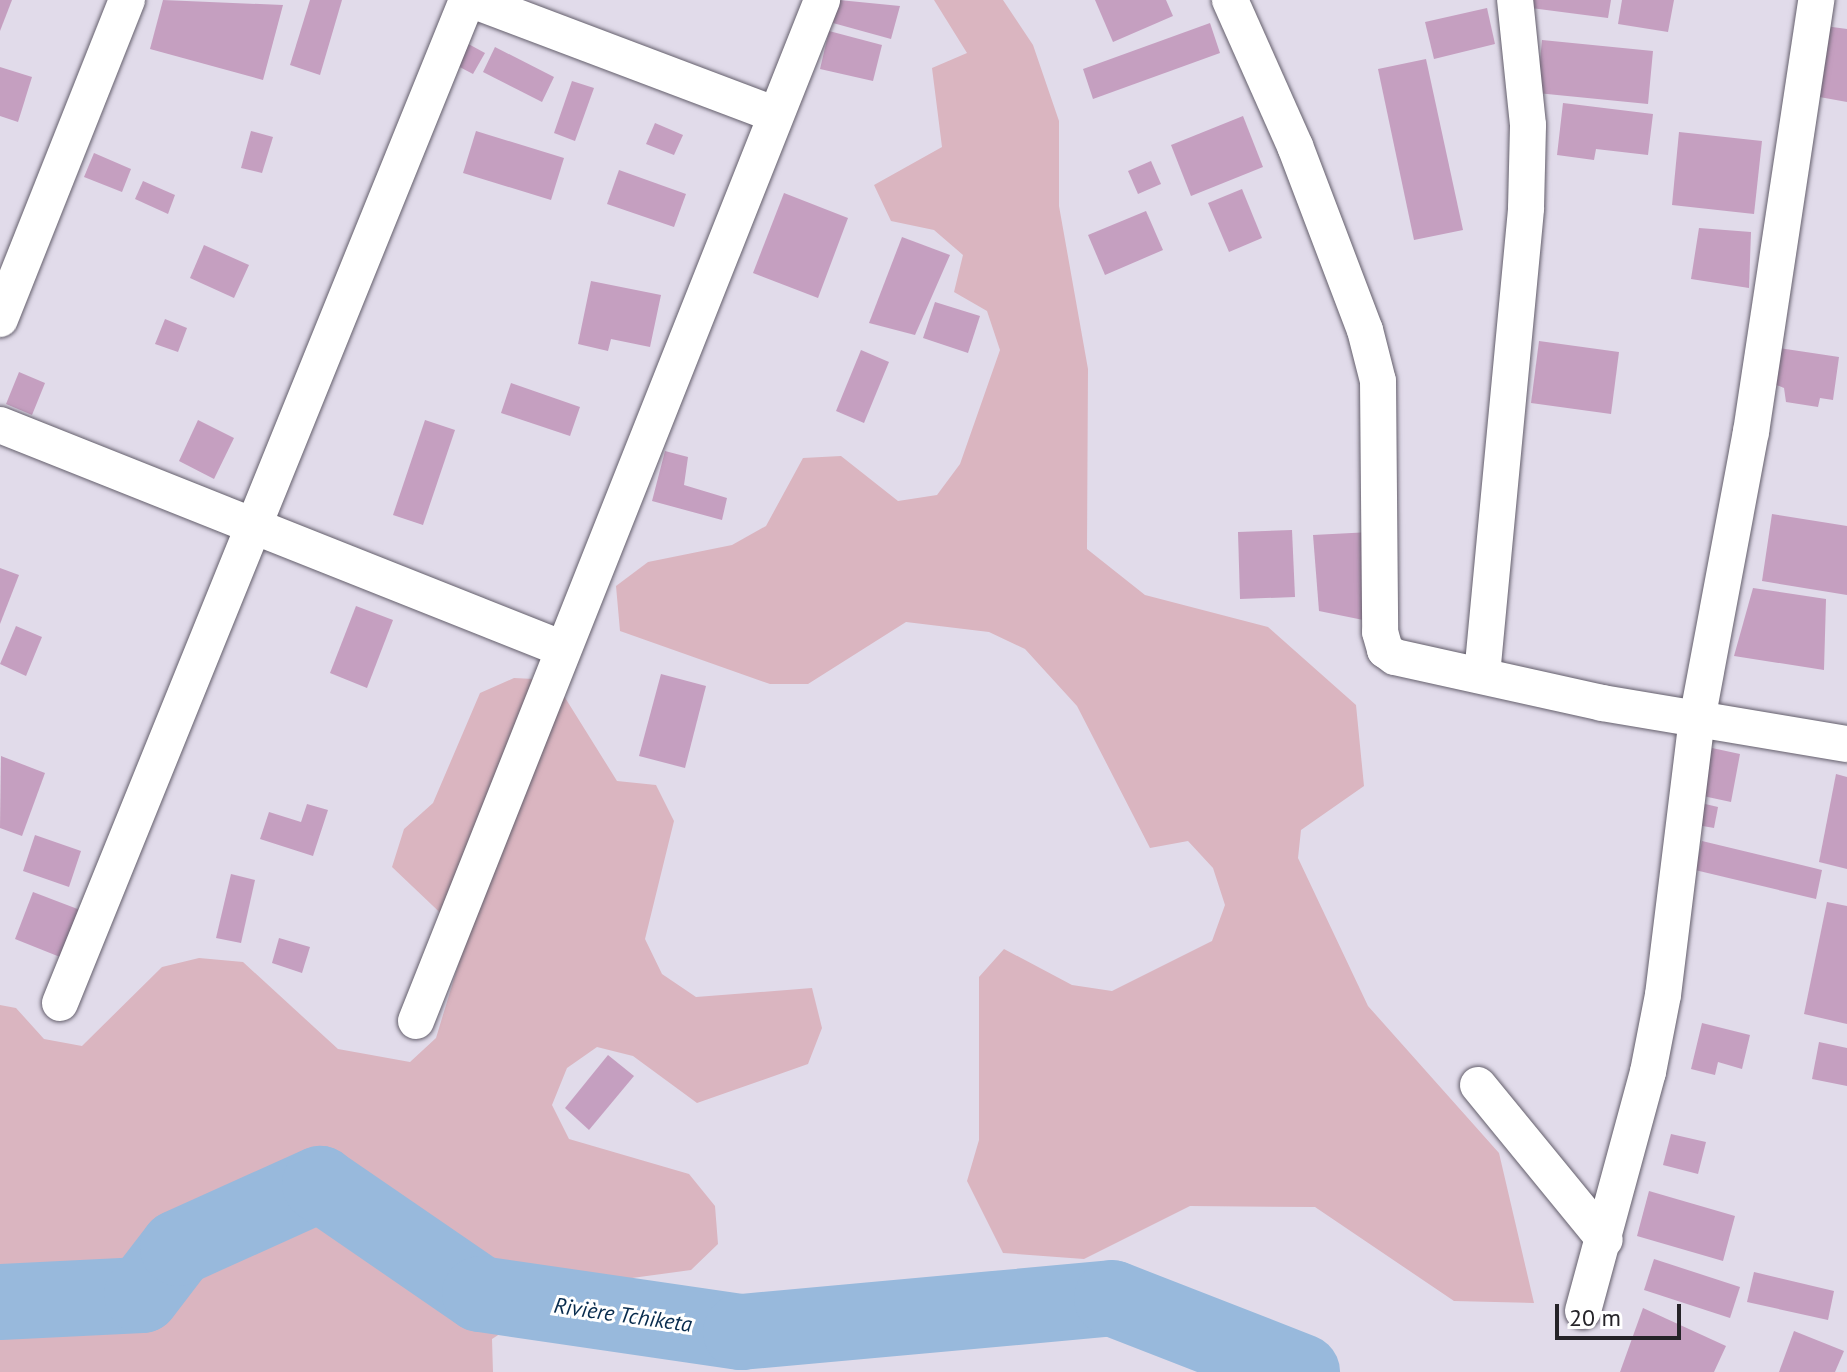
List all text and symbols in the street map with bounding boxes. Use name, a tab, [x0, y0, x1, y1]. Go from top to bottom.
scale bar	[1559, 1288, 1685, 1338]
water label: Rivière Tchiketa	[552, 1292, 694, 1338]
text: 20 m	[1569, 1302, 1621, 1333]

